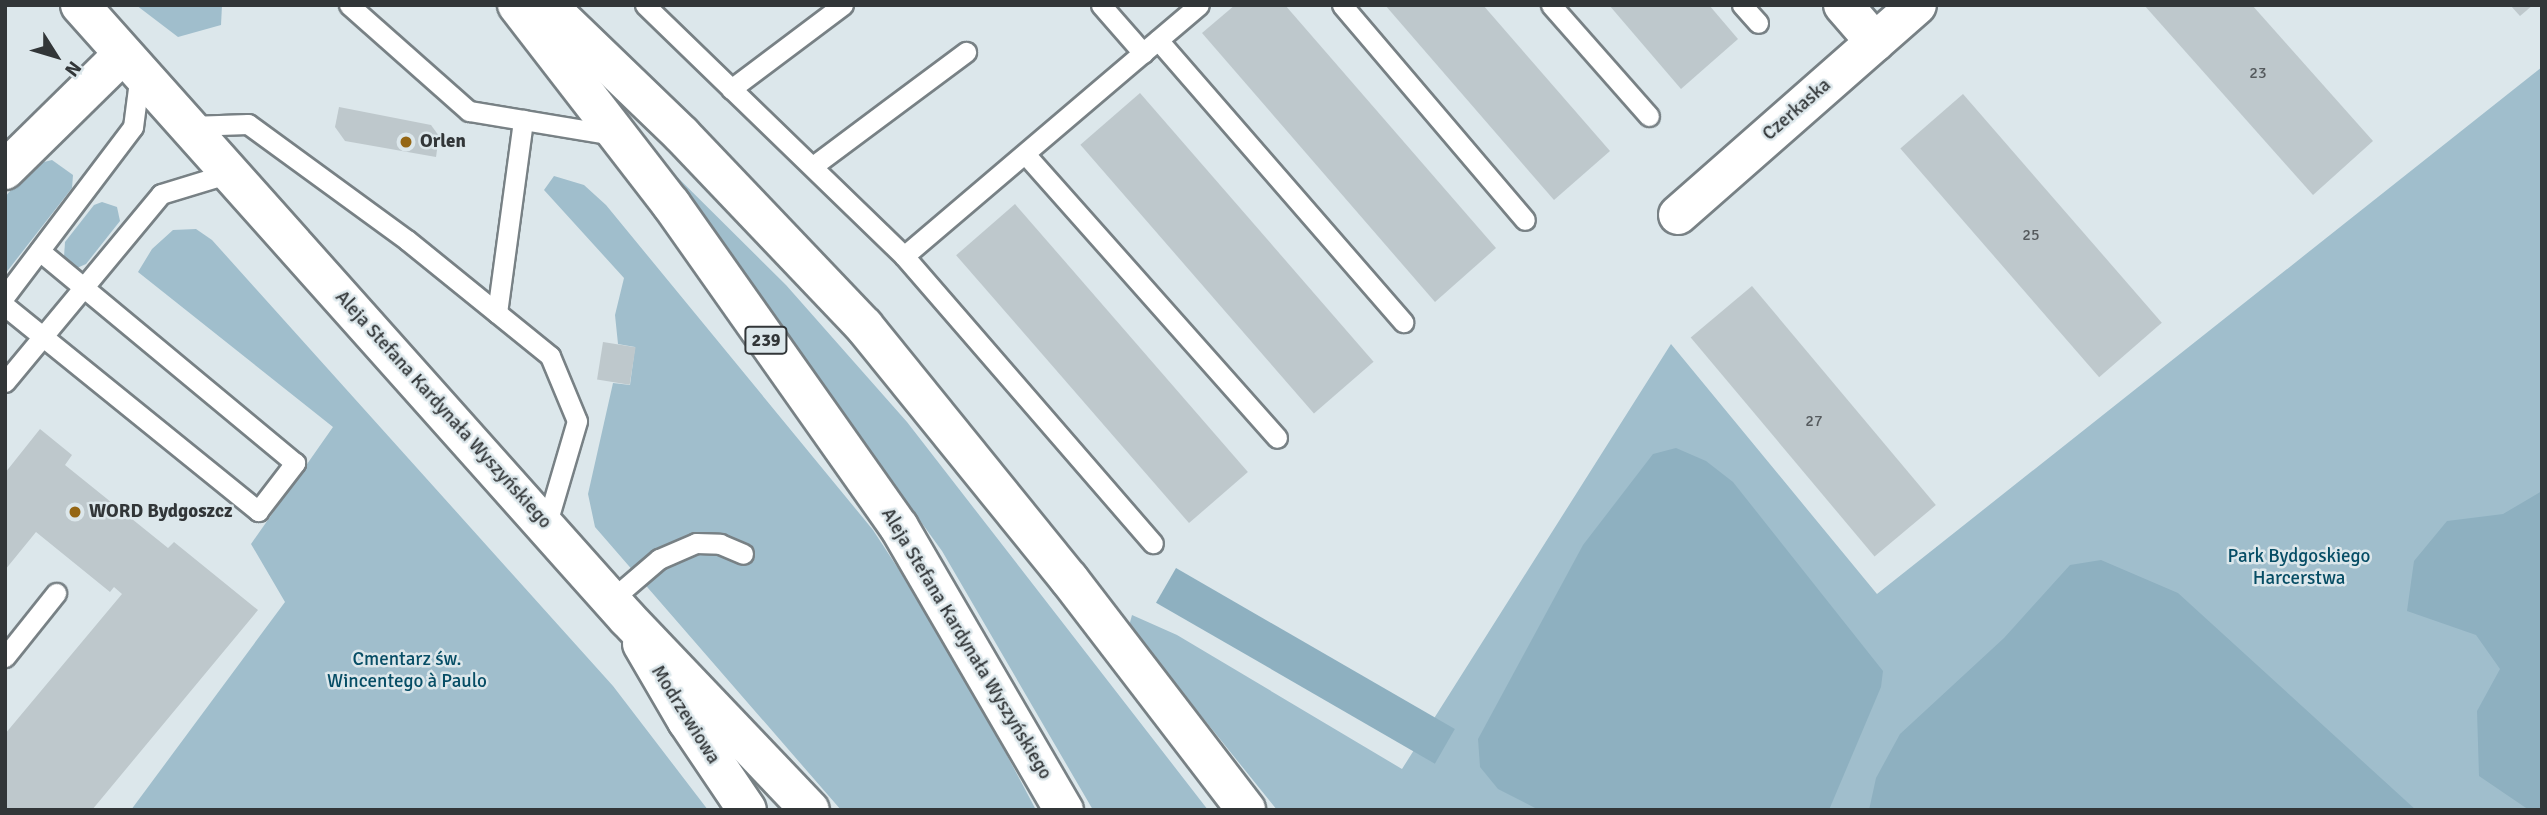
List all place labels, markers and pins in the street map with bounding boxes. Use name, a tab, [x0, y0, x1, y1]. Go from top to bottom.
place label: Orlen	[420, 131, 466, 153]
marker: Orlen	[398, 134, 414, 150]
place label: WORD Bydgoszcz	[89, 501, 233, 523]
marker: WORD Bydgoszcz	[67, 504, 83, 520]

